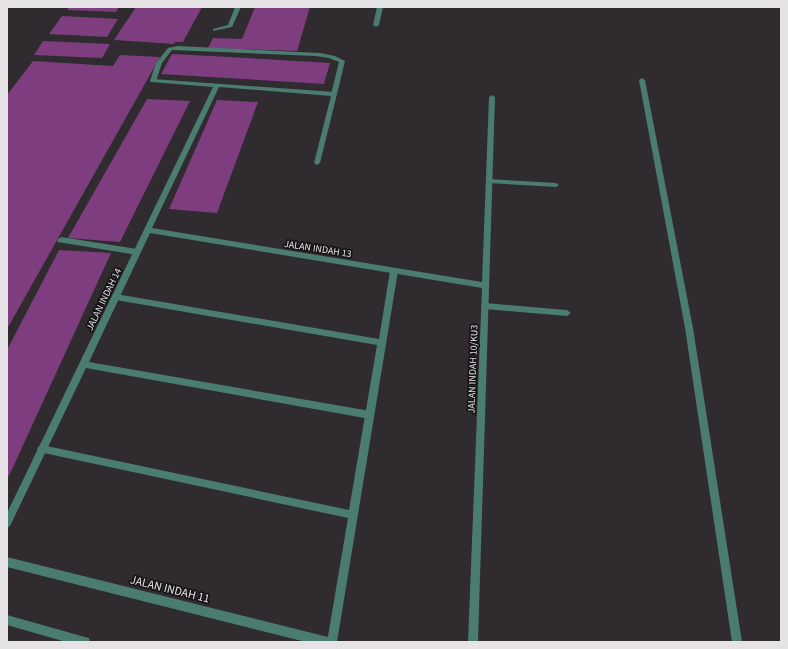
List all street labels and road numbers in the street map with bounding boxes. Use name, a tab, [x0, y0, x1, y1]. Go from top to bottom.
street label: JALAN INDAH 13	[283, 237, 353, 261]
street label: JALAN INDAH 14	[83, 266, 125, 333]
street label: JALAN INDAH 10/KU3	[464, 324, 482, 414]
street label: JALAN INDAH 11	[128, 571, 212, 608]

